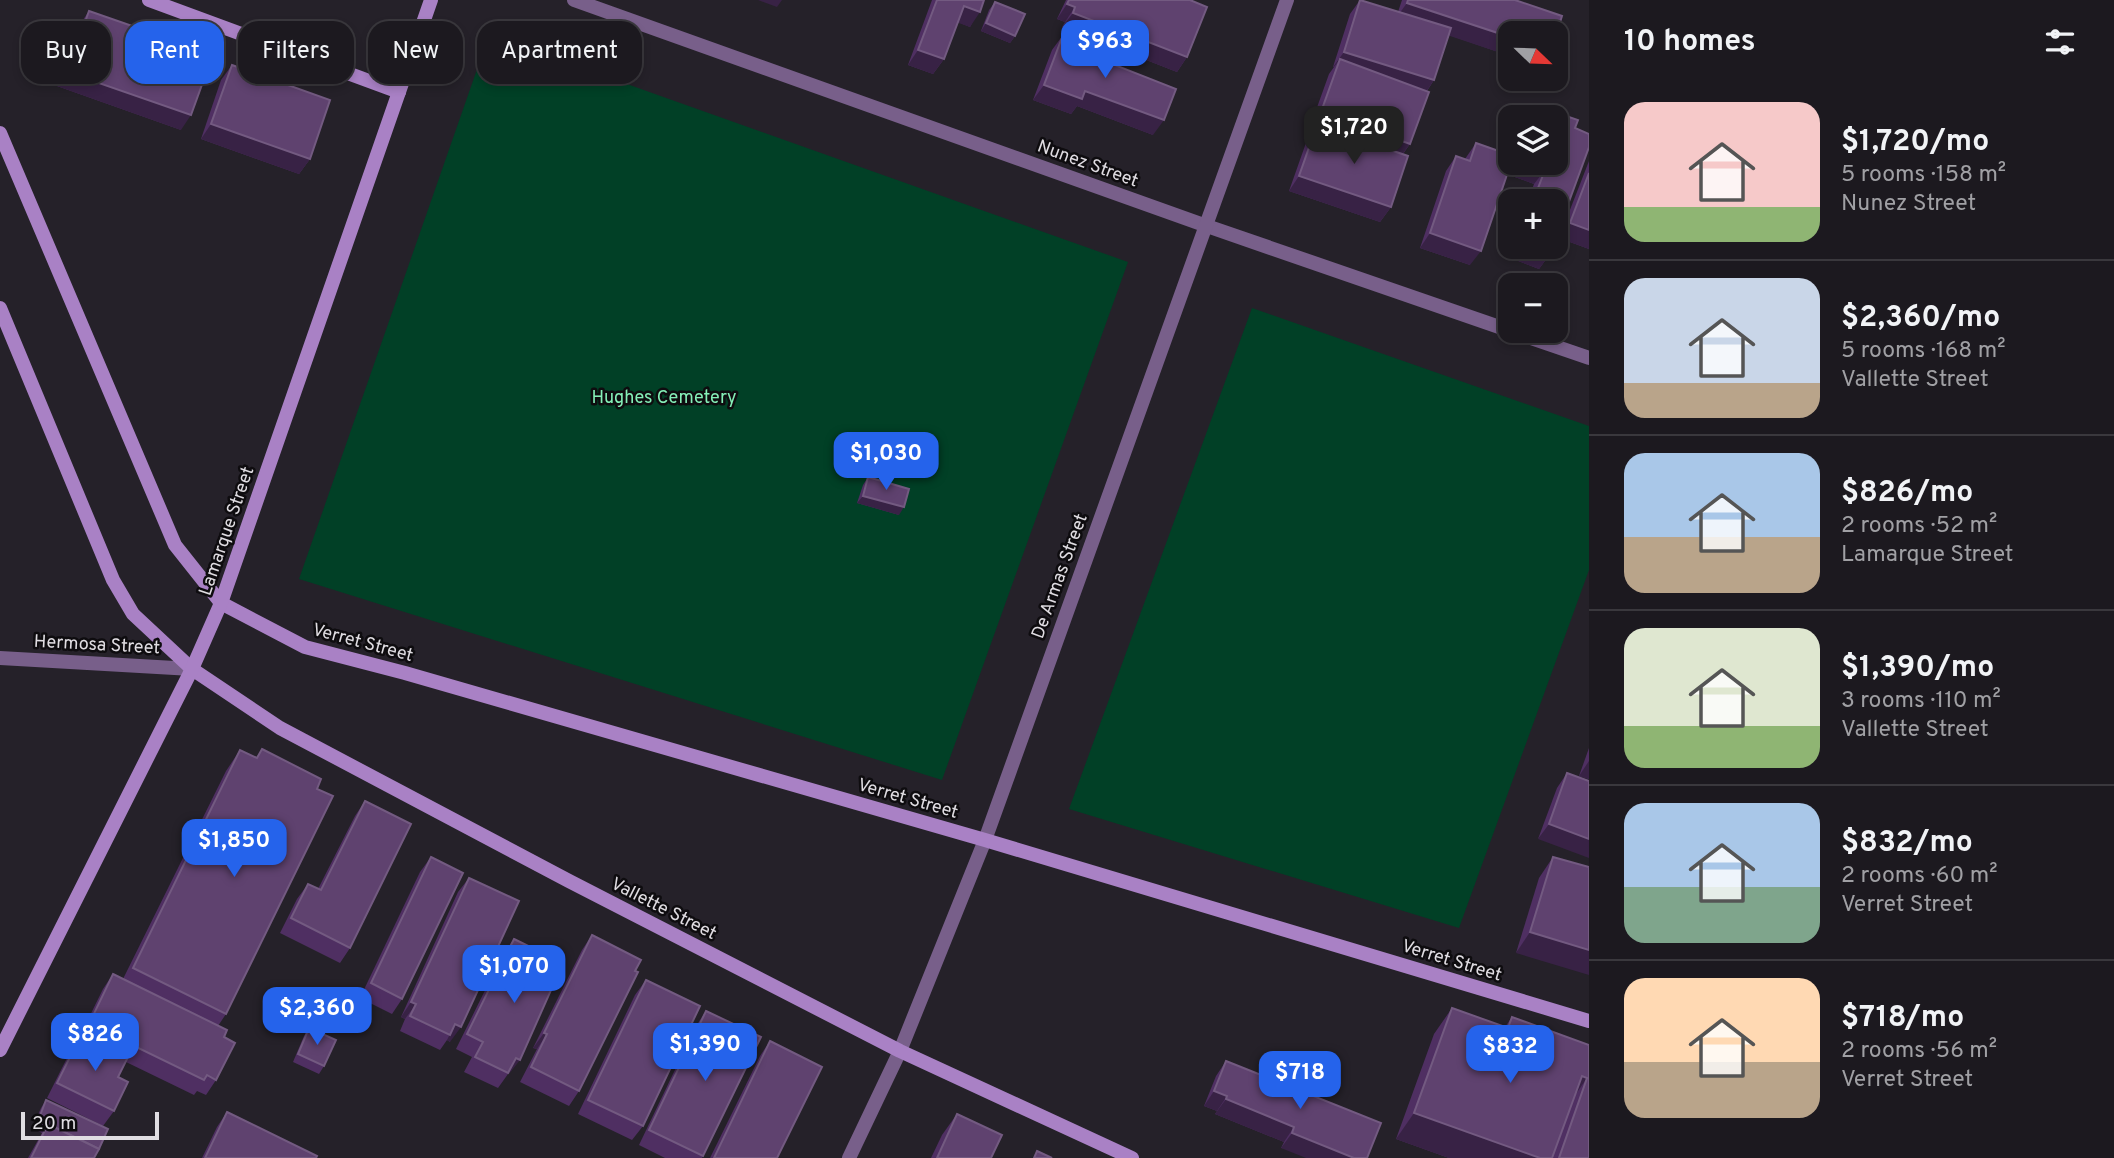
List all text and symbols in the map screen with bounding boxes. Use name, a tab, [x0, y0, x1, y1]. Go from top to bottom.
pin: $963	[1064, 20, 1146, 80]
chip: Buy	[21, 21, 111, 84]
chip: Rent	[125, 21, 224, 84]
chip: Filters	[238, 21, 354, 84]
chip: New	[368, 21, 463, 84]
chip: Apartment	[477, 21, 642, 84]
north arrow	[1498, 21, 1568, 91]
map controls	[1498, 21, 1568, 343]
icon: filters	[2041, 23, 2079, 61]
text: 10 homes	[1624, 24, 1755, 61]
text: $963	[1077, 28, 1133, 57]
button: layers	[1498, 105, 1568, 175]
pin: $1,720	[1297, 106, 1411, 166]
text: $1,720	[1320, 114, 1388, 143]
text: $1,720/mo	[1841, 124, 1989, 161]
icon: home	[1680, 130, 1764, 214]
street label: Nunez Street	[1034, 136, 1141, 193]
text: 5 rooms · 158 m²	[1841, 161, 2006, 190]
button: +	[1498, 189, 1568, 259]
text: Nunez Street	[1841, 190, 1976, 219]
button: −	[1498, 273, 1568, 343]
text: $2,360/mo	[1841, 300, 2000, 337]
icon: home	[1680, 306, 1764, 390]
text: 5 rooms · 168 m²	[1841, 337, 2006, 366]
text: Vallette Street	[1841, 366, 1989, 395]
park label: Hughes Cemetery	[591, 387, 737, 410]
pin: $1,030	[829, 433, 943, 492]
text: $1,030	[850, 440, 922, 469]
street label: Lamarque Street	[195, 464, 260, 599]
text: $826/mo	[1841, 475, 1973, 512]
icon: home	[1680, 481, 1764, 565]
street label: De Armas Street	[1027, 511, 1094, 642]
text: 2 rooms · 52 m²	[1841, 512, 1997, 541]
text: Lamarque Street	[1841, 541, 2014, 570]
street label: Verret Street	[310, 619, 416, 668]
street label: Hermosa Street	[33, 631, 161, 660]
text: $1,390/mo	[1841, 650, 1994, 687]
icon: home	[1680, 656, 1764, 740]
text: 3 rooms · 110 m²	[1841, 687, 2001, 716]
text: Vallette Street	[1841, 716, 1989, 745]
street label: Verret Street	[855, 774, 960, 825]
pin: $1,850	[177, 820, 291, 879]
text: $832/mo	[1841, 825, 1973, 862]
text: $1,850	[198, 827, 270, 856]
icon: home	[1680, 831, 1764, 915]
text: 2 rooms · 60 m²	[1841, 862, 1998, 891]
street label: Vallette Street	[607, 873, 720, 946]
text: Verret Street	[1841, 891, 1973, 920]
street label: Verret Street	[1399, 935, 1504, 988]
pin: $1,070	[457, 946, 571, 1005]
text: $1,070	[478, 953, 550, 982]
pin: $2,360	[260, 988, 374, 1047]
text: $2,360	[279, 995, 355, 1024]
text: $718/mo	[1841, 1000, 1964, 1037]
icon: home	[1680, 1006, 1764, 1090]
pin: $826	[54, 1014, 136, 1073]
text: $826	[67, 1021, 123, 1050]
pin: $1,390	[648, 1024, 762, 1083]
pin: $832	[1469, 1026, 1551, 1085]
text: $1,390	[669, 1031, 741, 1060]
text: $832	[1482, 1033, 1538, 1062]
text: 2 rooms · 56 m²	[1841, 1037, 1997, 1066]
pin: $718	[1259, 1052, 1341, 1111]
text: $718	[1275, 1059, 1325, 1088]
text: Verret Street	[1841, 1066, 1973, 1095]
scale bar	[21, 1109, 159, 1141]
text: 20 m	[32, 1112, 76, 1136]

